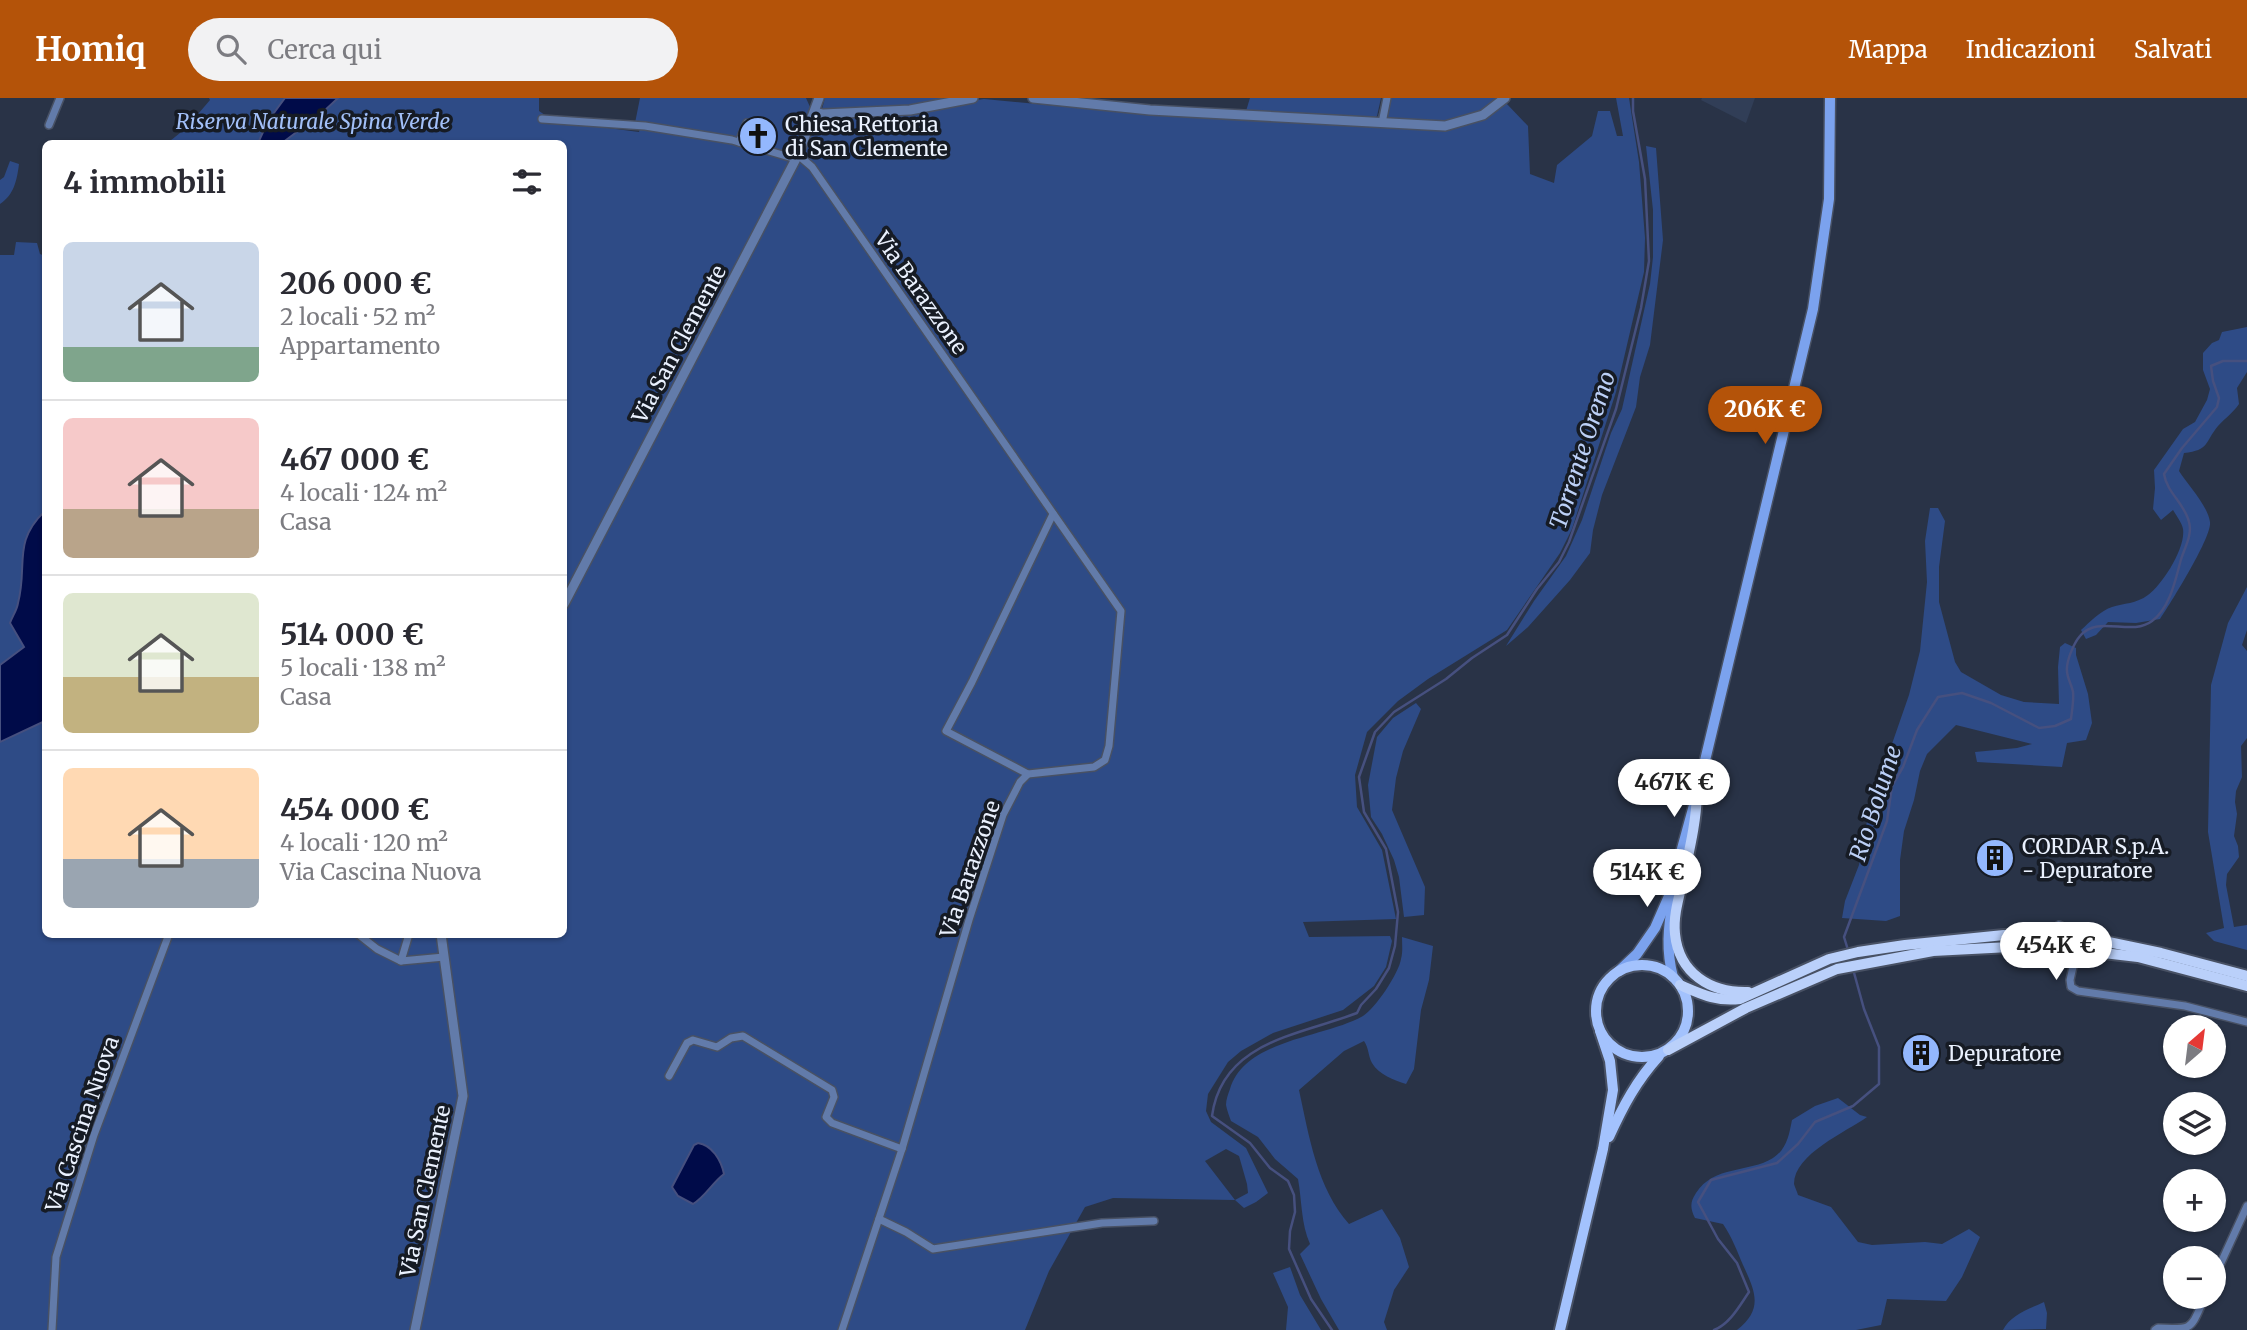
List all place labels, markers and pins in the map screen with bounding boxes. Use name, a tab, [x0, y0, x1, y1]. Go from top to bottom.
place label: Chiesa Rettoria di San Clemente	[785, 111, 948, 162]
church icon: Chiesa Rettoria di San Clemente	[737, 115, 779, 157]
pin: 206K €	[1708, 386, 1822, 446]
pin: 467K €	[1617, 760, 1731, 819]
place label: CORDAR S.p.A. - Depuratore	[2022, 833, 2169, 884]
building icon: CORDAR S.p.A. - Depuratore	[1974, 837, 2016, 879]
pin: 514K €	[1590, 850, 1704, 909]
pin: 454K €	[1999, 922, 2113, 982]
building icon: Depuratore	[1900, 1032, 1942, 1074]
place label: Depuratore	[1948, 1040, 2061, 1067]

